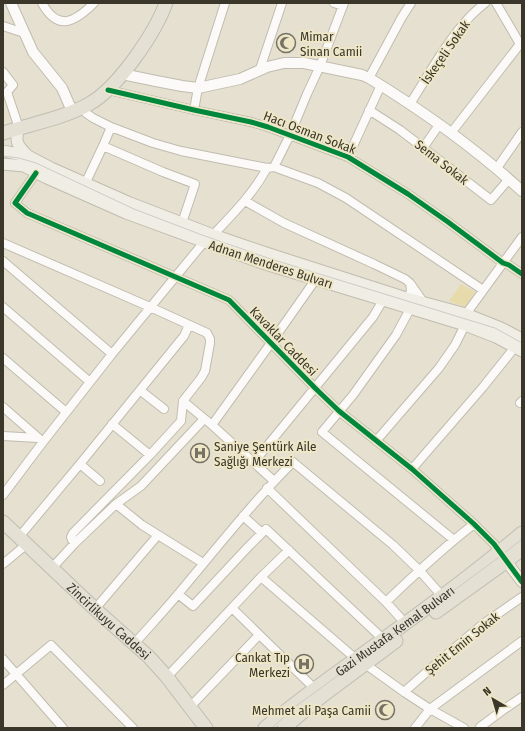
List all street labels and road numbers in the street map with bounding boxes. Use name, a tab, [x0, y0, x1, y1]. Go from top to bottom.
street label: İskeçeli Sokak	[418, 17, 473, 87]
street label: Hacı Osman Sokak	[262, 108, 359, 157]
street label: Sema Sokak	[412, 137, 472, 189]
street label: Adnan Menderes Bulvarı	[207, 237, 335, 292]
street label: Kavaklar Caddesi	[247, 304, 320, 379]
street label: Zincirlikuyu Caddesi	[64, 580, 153, 663]
street label: Gazi Mustafa Kemal Bulvarı	[332, 583, 457, 679]
street label: Şehit Emin Sokak	[422, 608, 503, 678]

